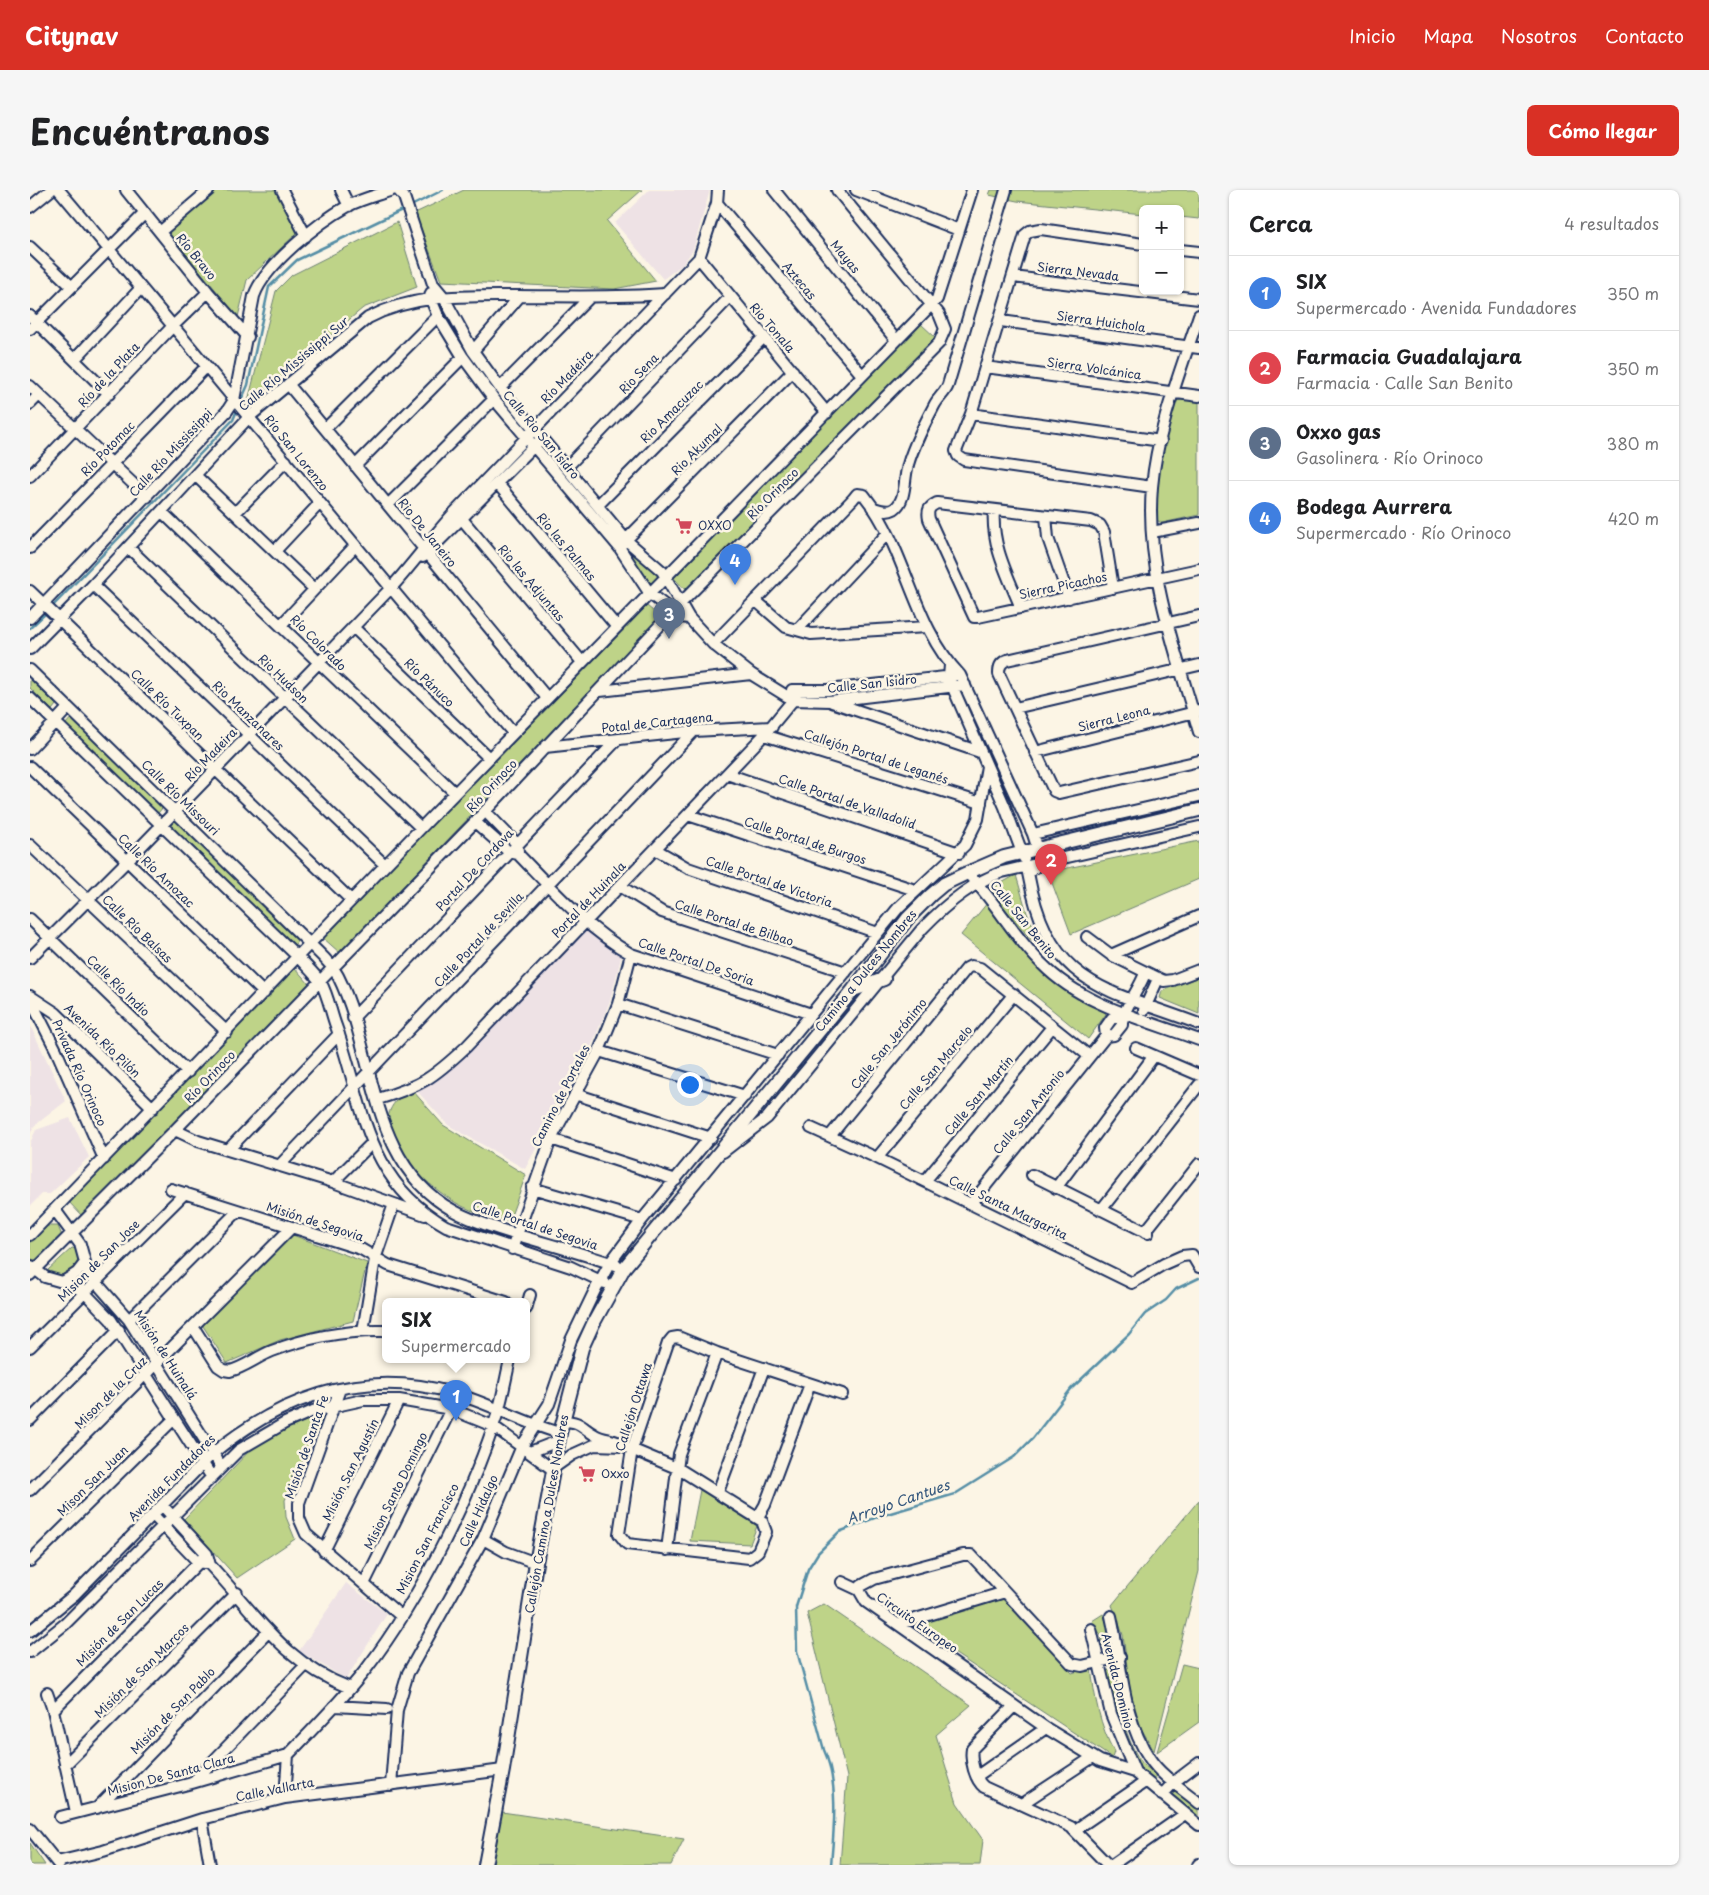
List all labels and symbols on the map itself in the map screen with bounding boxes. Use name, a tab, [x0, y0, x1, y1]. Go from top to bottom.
street label: Río Bravo	[172, 229, 221, 284]
street label: Mayas	[827, 236, 865, 277]
street label: Sierra Nevada	[1036, 257, 1121, 285]
street label: Aztecas	[779, 258, 821, 304]
street label: Rio Tonala	[746, 298, 800, 357]
street label: Sierra Huichola	[1055, 306, 1147, 336]
street label: Calle Río Mississippi Sur	[234, 312, 352, 415]
street label: Río de la Plata	[73, 337, 144, 411]
street label: Río Madeira	[536, 345, 597, 407]
street label: Rio Sena	[614, 349, 663, 398]
street label: Sierra Volcánica	[1046, 352, 1143, 384]
street label: Rio Amacuzac	[636, 376, 707, 447]
street label: Calle Rio San Isidro	[499, 386, 585, 483]
street label: Calle Río Mississippi	[124, 404, 216, 501]
street label: Río San Lorenzo	[260, 410, 333, 494]
street label: Río Potomac	[76, 416, 139, 480]
street label: Rio Akumal	[667, 420, 726, 479]
street label: Río Orinoco	[742, 463, 802, 523]
street label: Rio De Janeiro	[394, 494, 461, 571]
street label: Rio las Palmas	[533, 508, 601, 585]
supermarket icon: OXXO	[674, 516, 694, 536]
place label: OXXO	[698, 516, 732, 534]
street label: Rio las Adjuntas	[494, 540, 570, 625]
pin: 4	[719, 544, 751, 585]
street label: Sierra Picachos	[1017, 567, 1109, 603]
pin: 3	[653, 598, 685, 639]
street label: Río Colorado	[287, 610, 351, 675]
street label: Rio Hudson	[254, 650, 313, 707]
street label: Río Pánuco	[401, 654, 459, 711]
street label: Calle Río Tuxpan	[127, 664, 208, 744]
street label: Calle San Isidro	[826, 669, 918, 697]
street label: Rio Manzanares	[209, 676, 289, 755]
street label: Sierra Leona	[1076, 700, 1152, 736]
street label: Potal de Cartagena	[600, 707, 714, 737]
street label: Río Madeira	[180, 723, 241, 785]
street label: Callejón Portal de Leganés	[802, 724, 951, 788]
street label: Calle Río Missouri	[138, 755, 224, 839]
street label: Río Orinoco	[462, 755, 521, 816]
street label: Calle Portal de Valladolid	[776, 769, 918, 833]
street label: Calle Portal de Burgos	[742, 812, 869, 868]
street label: Portal De Cordova	[431, 824, 518, 914]
street label: Calle Río Amozac	[114, 829, 199, 912]
pin: 2	[1035, 844, 1067, 885]
street label: Calle Portal de Victoria	[704, 851, 836, 911]
street label: Portal de Huinala	[547, 857, 630, 942]
street label: Calle San Benito	[986, 876, 1061, 963]
street label: Calle Portal de Sevilla	[429, 887, 528, 991]
street label: Calle Río Balsas	[99, 890, 177, 967]
street label: Calle Portal de Bilbao	[673, 894, 796, 950]
street label: Camino a Dulces Nombres	[810, 905, 921, 1035]
street label: Calle Portal De Soria	[636, 933, 757, 990]
street label: Calle Río Indio	[83, 950, 155, 1020]
street label: Calle San Jerónimo	[846, 994, 931, 1093]
street label: Avenida Río Pilón	[61, 999, 145, 1081]
street label: Privada Río Orinoco	[48, 1016, 112, 1129]
street label: Calle San Marcelo	[894, 1021, 976, 1114]
street label: Camino de Portales	[526, 1041, 594, 1150]
street label: Río Orinoco	[180, 1046, 239, 1107]
street label: Calle San Martín	[939, 1052, 1017, 1139]
street label: Calle San Antonio	[988, 1065, 1068, 1158]
your location	[677, 1072, 703, 1098]
street label: Calle Santa Margarita	[946, 1170, 1071, 1244]
street label: Calle Portal de Segovia	[470, 1196, 601, 1254]
street label: Misión de Segovia	[264, 1197, 367, 1245]
street label: Mision de San Jose	[53, 1215, 143, 1305]
street label: Misión de Huinalá	[130, 1306, 202, 1403]
street label: Mison de la Cruz	[70, 1352, 151, 1433]
street label: Callejón Ottawa	[610, 1360, 656, 1453]
pin: 1	[440, 1380, 472, 1421]
street label: Misión de Santa Fe	[280, 1392, 332, 1501]
street label: Callejón Camino a Dulces Nombres	[520, 1413, 572, 1615]
street label: Misión San Agustín	[317, 1415, 383, 1524]
street label: Avenida Fundadores	[124, 1429, 219, 1525]
street label: Mision Santo Domingo	[359, 1429, 431, 1552]
street label: Mison San Juan	[53, 1441, 132, 1520]
supermarket icon: Oxxo	[577, 1464, 597, 1484]
place label: Oxxo	[601, 1464, 630, 1482]
street label: Calle Hidalgo	[454, 1471, 502, 1550]
water label: Arroyo Cantues	[844, 1474, 954, 1529]
street label: Mision San Francisco	[391, 1480, 463, 1597]
street label: Misión de San Lucas	[72, 1574, 167, 1670]
street label: Circuito Europeo	[873, 1587, 962, 1657]
street label: Misión de San Marcos	[90, 1619, 193, 1722]
street label: Avenida Dominio	[1097, 1631, 1139, 1731]
street label: Misión de San Pablo	[126, 1662, 219, 1758]
street label: Mision De Santa Clara	[105, 1748, 237, 1800]
street label: Calle Vallarta	[234, 1773, 316, 1805]

